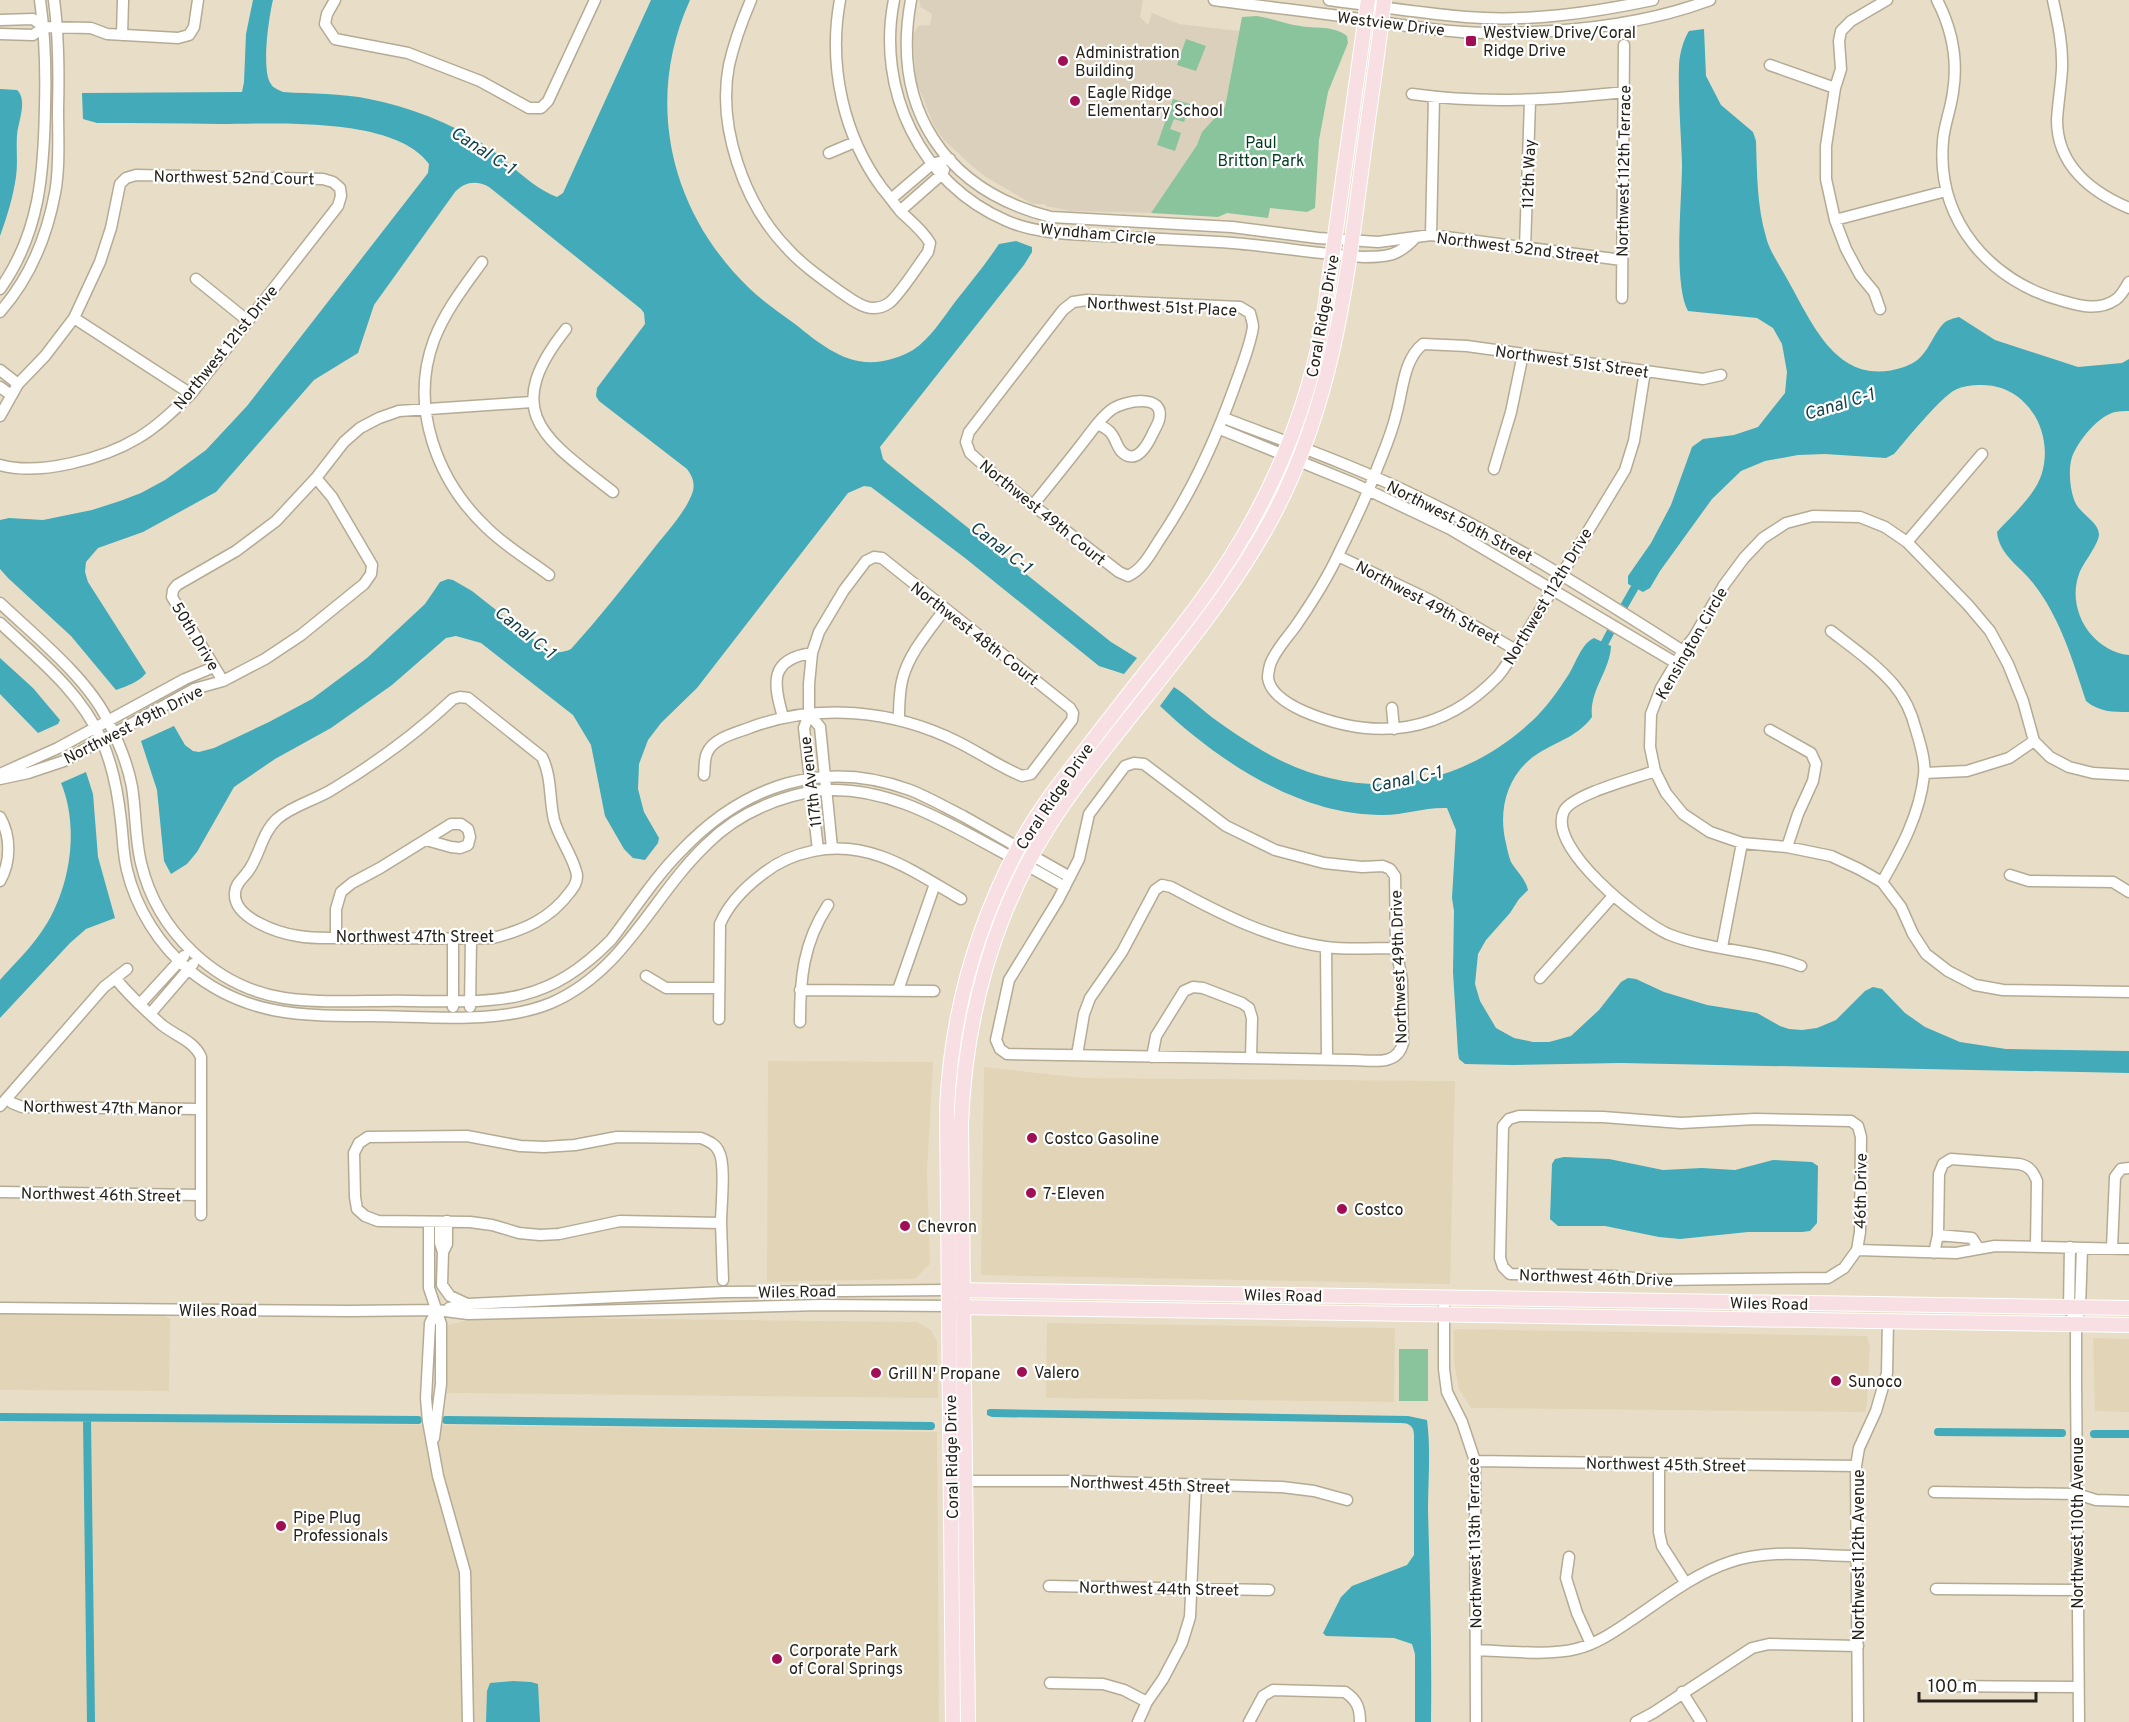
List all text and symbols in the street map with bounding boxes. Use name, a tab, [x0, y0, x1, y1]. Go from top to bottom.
street label: Westview Drive	[1336, 8, 1446, 42]
place label: Westview Drive/Coral Ridge Drive	[1483, 24, 1636, 62]
marker: Westview Drive/Coral Ridge Drive	[1464, 34, 1478, 48]
place label: Administration Building	[1075, 44, 1180, 82]
marker: Administration Building	[1056, 54, 1070, 68]
place label: Eagle Ridge Elementary School	[1087, 84, 1223, 122]
street label: Northwest 112th Terrace	[1614, 85, 1636, 257]
marker: Eagle Ridge Elementary School	[1068, 94, 1082, 108]
water label: Canal C-1	[446, 122, 520, 181]
park label: Paul Britton Park	[1217, 134, 1305, 172]
street label: 112th Way	[1519, 139, 1541, 209]
street label: Northwest 52nd Court	[153, 168, 315, 190]
street label: Wyndham Circle	[1039, 220, 1157, 250]
street label: Northwest 52nd Street	[1435, 229, 1600, 269]
street label: Coral Ridge Drive	[1303, 253, 1345, 379]
street label: Northwest 121st Drive	[170, 282, 283, 415]
street label: Northwest 51st Place	[1086, 294, 1238, 322]
street label: Northwest 51st Street	[1494, 342, 1650, 384]
water label: Canal C-1	[1802, 384, 1878, 427]
street label: Northwest 49th Court	[974, 456, 1109, 571]
street label: Northwest 50th Street	[1383, 477, 1535, 568]
water label: Canal C-1	[965, 517, 1036, 580]
street label: Northwest 112th Drive	[1500, 525, 1598, 669]
street label: Northwest 49th Street	[1352, 557, 1502, 650]
street label: Northwest 48th Court	[906, 578, 1042, 691]
street label: Kensington Circle	[1652, 584, 1733, 704]
street label: 50th Drive	[166, 599, 223, 675]
water label: Canal C-1	[489, 602, 560, 665]
street label: Northwest 49th Drive	[61, 682, 207, 770]
street label: 117th Avenue	[797, 735, 827, 828]
street label: Coral Ridge Drive	[1013, 740, 1099, 854]
water label: Canal C-1	[1369, 762, 1445, 799]
street label: Northwest 49th Drive	[1387, 890, 1413, 1044]
street label: Northwest 47th Street	[336, 928, 494, 948]
street label: Northwest 47th Manor	[23, 1098, 183, 1120]
place label: Costco Gasoline	[1044, 1130, 1159, 1150]
marker: Costco Gasoline	[1025, 1131, 1039, 1145]
street label: 46th Drive	[1851, 1153, 1873, 1229]
street label: Northwest 46th Street	[21, 1185, 181, 1207]
place label: 7-Eleven	[1043, 1185, 1105, 1205]
marker: 7-Eleven	[1024, 1186, 1038, 1200]
place label: Costco	[1354, 1201, 1404, 1221]
marker: Costco	[1335, 1202, 1349, 1216]
place label: Chevron	[917, 1218, 977, 1238]
marker: Chevron	[898, 1219, 912, 1233]
street label: Northwest 46th Drive	[1519, 1266, 1673, 1292]
street label: Wiles Road	[758, 1282, 836, 1304]
street label: Wiles Road	[1244, 1286, 1322, 1308]
street label: Wiles Road	[1730, 1294, 1808, 1316]
street label: Wiles Road	[179, 1302, 257, 1322]
place label: Valero	[1034, 1364, 1080, 1384]
place label: Grill N' Propane	[888, 1365, 1000, 1385]
marker: Valero	[1015, 1365, 1029, 1379]
marker: Grill N' Propane	[869, 1366, 883, 1380]
place label: Sunoco	[1848, 1373, 1902, 1393]
marker: Sunoco	[1829, 1374, 1843, 1388]
street label: Coral Ridge Drive	[942, 1395, 964, 1519]
street label: Northwest 110th Avenue	[2069, 1437, 2089, 1609]
street label: Northwest 45th Street	[1586, 1455, 1746, 1477]
street label: Northwest 113th Terrace	[1465, 1457, 1487, 1629]
street label: Northwest 112th Avenue	[1850, 1469, 1870, 1641]
street label: Northwest 45th Street	[1069, 1473, 1231, 1499]
place label: Pipe Plug Professionals	[293, 1509, 388, 1547]
marker: Pipe Plug Professionals	[274, 1519, 288, 1533]
street label: Northwest 44th Street	[1079, 1579, 1239, 1601]
place label: Corporate Park of Coral Springs	[789, 1642, 903, 1680]
marker: Corporate Park of Coral Springs	[770, 1652, 784, 1666]
scale bar	[1919, 1665, 2036, 1703]
text: 100 m	[1928, 1676, 1977, 1699]

